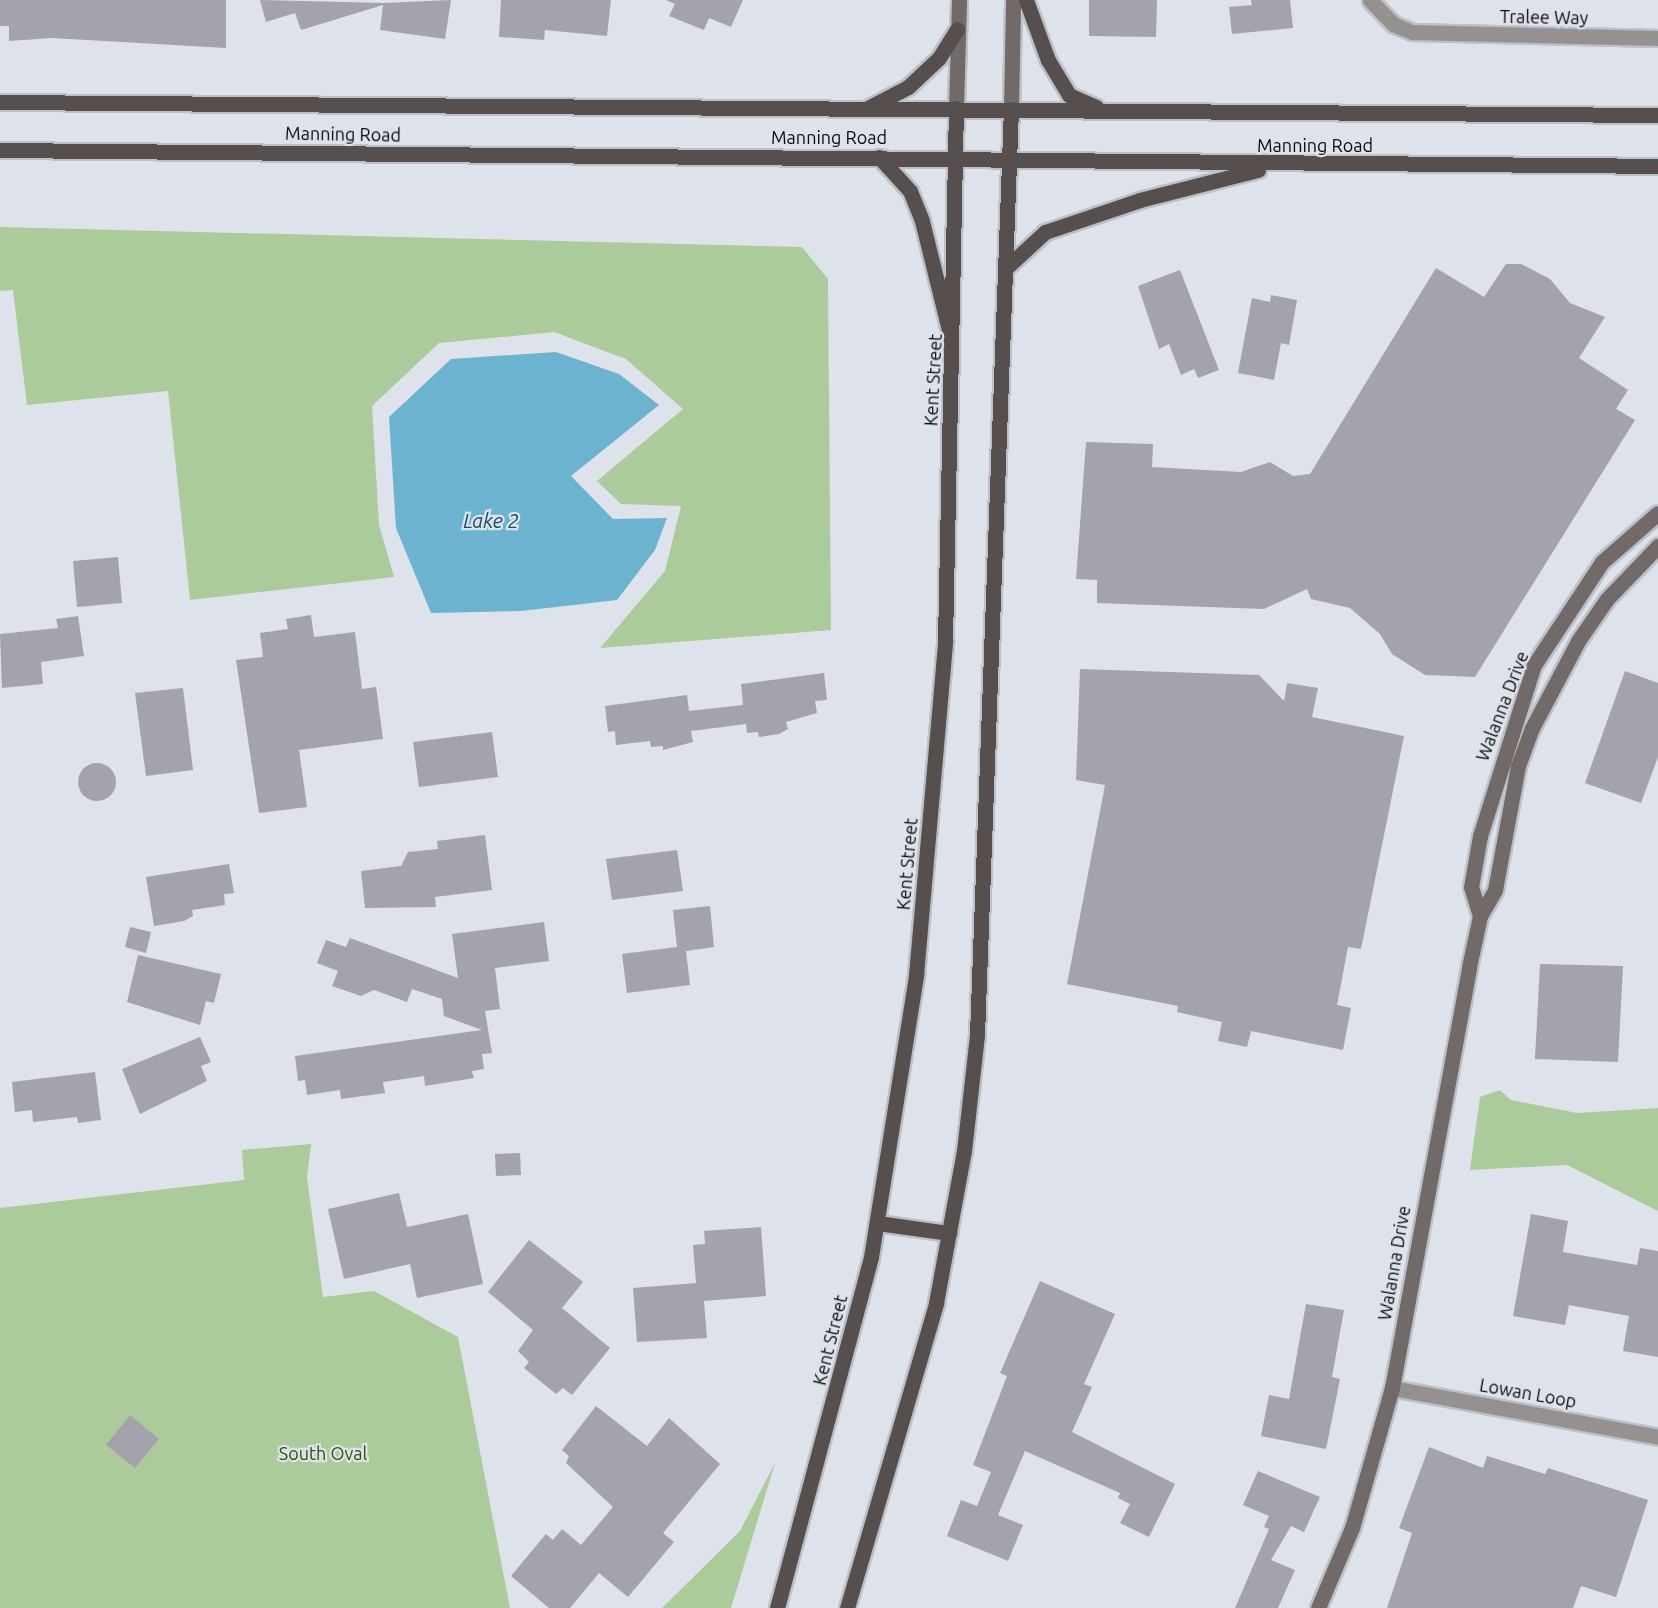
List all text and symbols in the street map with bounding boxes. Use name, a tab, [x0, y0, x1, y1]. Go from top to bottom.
street label: Tralee Way	[1500, 5, 1588, 29]
street label: Manning Road	[285, 122, 401, 146]
street label: Manning Road	[771, 126, 887, 148]
street label: Manning Road	[1257, 134, 1373, 156]
street label: Kent Street	[920, 333, 946, 427]
water label: Lake 2	[463, 508, 519, 532]
street label: Walanna Drive	[1471, 648, 1533, 764]
street label: Kent Street	[892, 817, 922, 911]
street label: Walanna Drive	[1373, 1204, 1415, 1322]
street label: Kent Street	[808, 1293, 852, 1387]
street label: Lowan Loop	[1478, 1374, 1578, 1412]
park label: South Oval	[279, 1442, 367, 1464]

